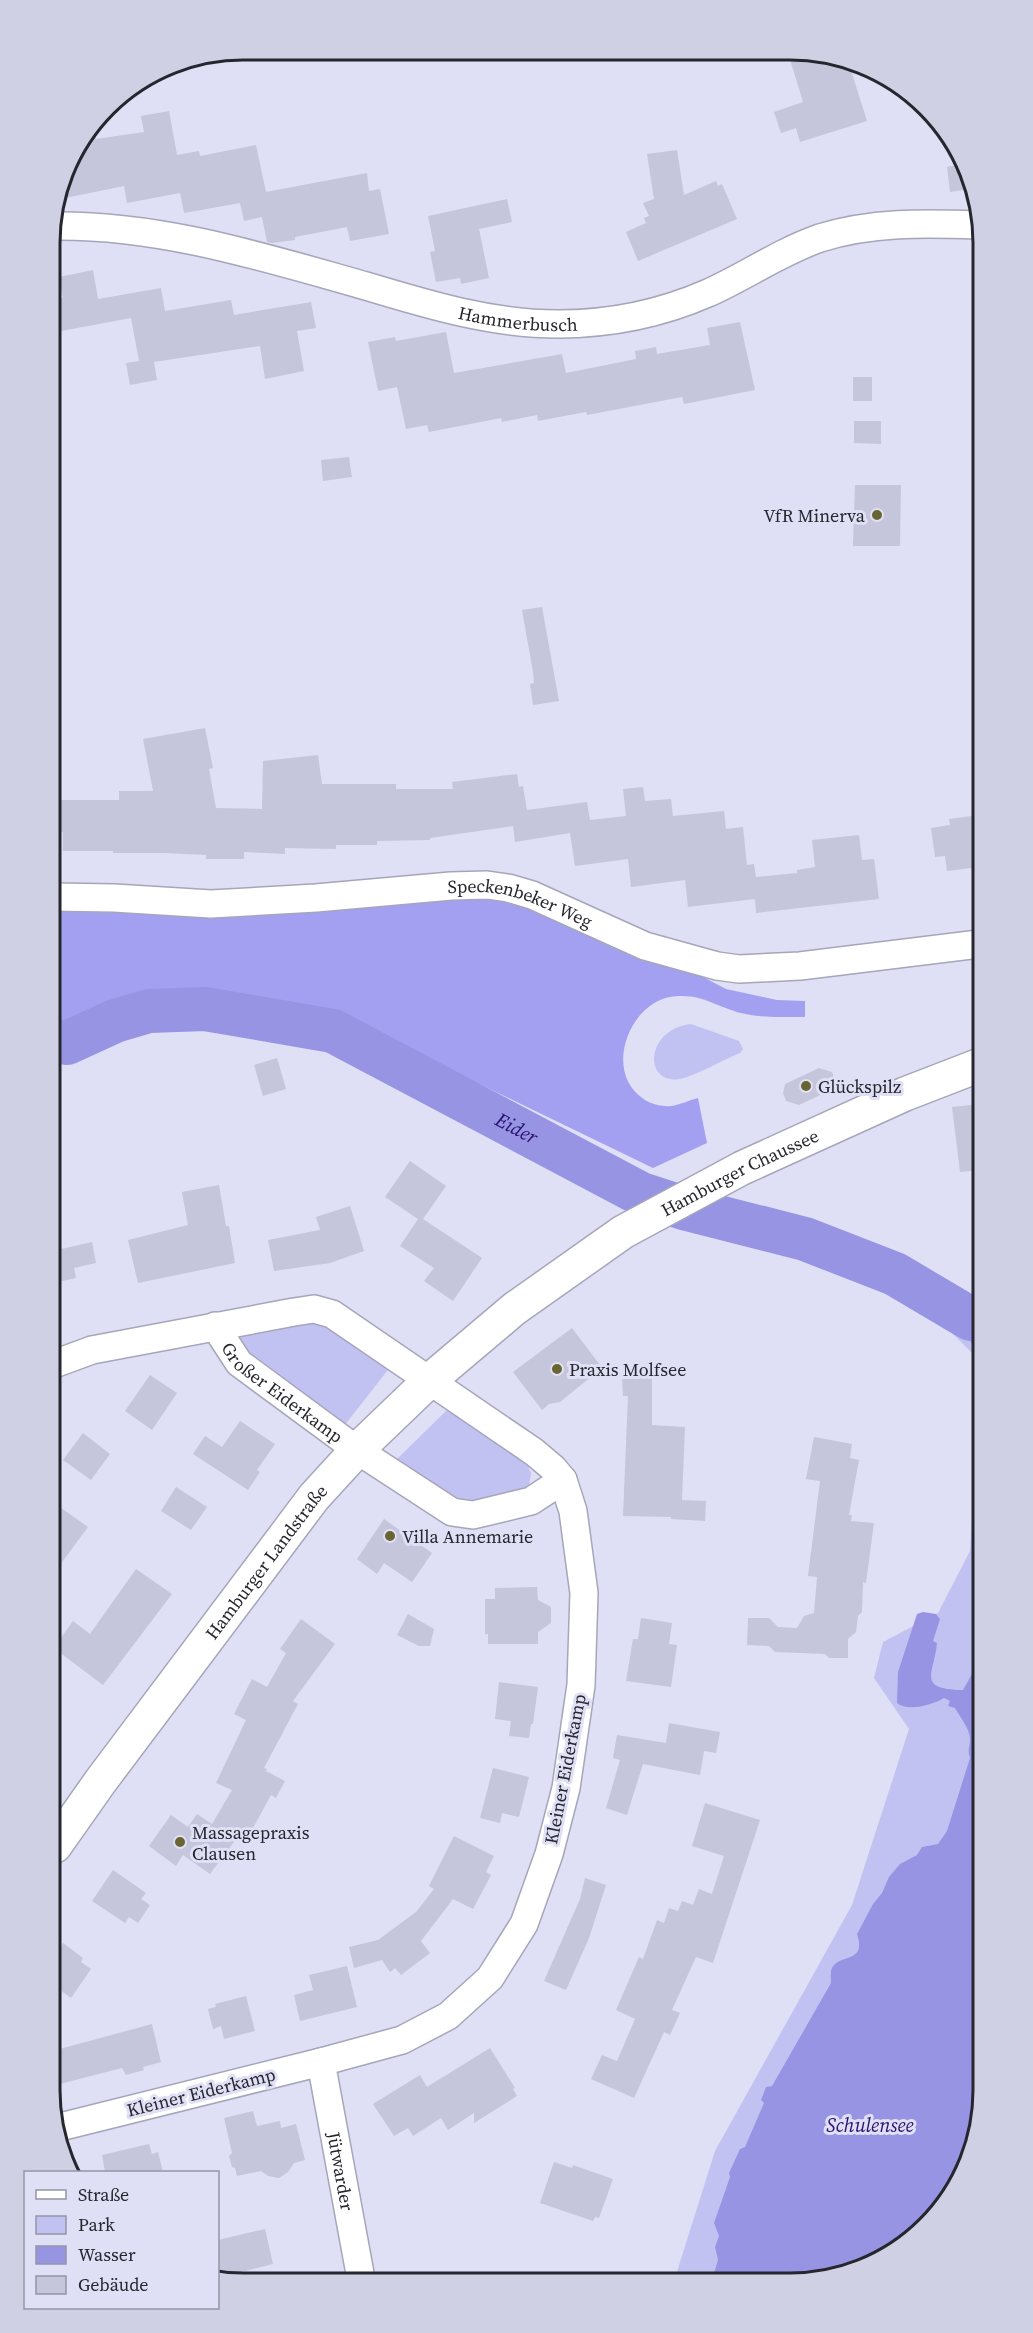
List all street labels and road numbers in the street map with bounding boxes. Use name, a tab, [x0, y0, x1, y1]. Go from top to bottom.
street label: Hammerbusch	[456, 299, 578, 337]
street label: Speckenbeker Weg	[447, 872, 597, 933]
street label: Hamburger Chaussee	[656, 1122, 822, 1222]
street label: Großer Eiderkamp	[216, 1337, 348, 1448]
street label: Hamburger Landstraße	[199, 1479, 332, 1644]
street label: Kleiner Eiderkamp	[538, 1692, 592, 1846]
street label: Kleiner Eiderkamp	[124, 2061, 278, 2123]
street label: Jütwarder	[321, 2129, 361, 2213]

